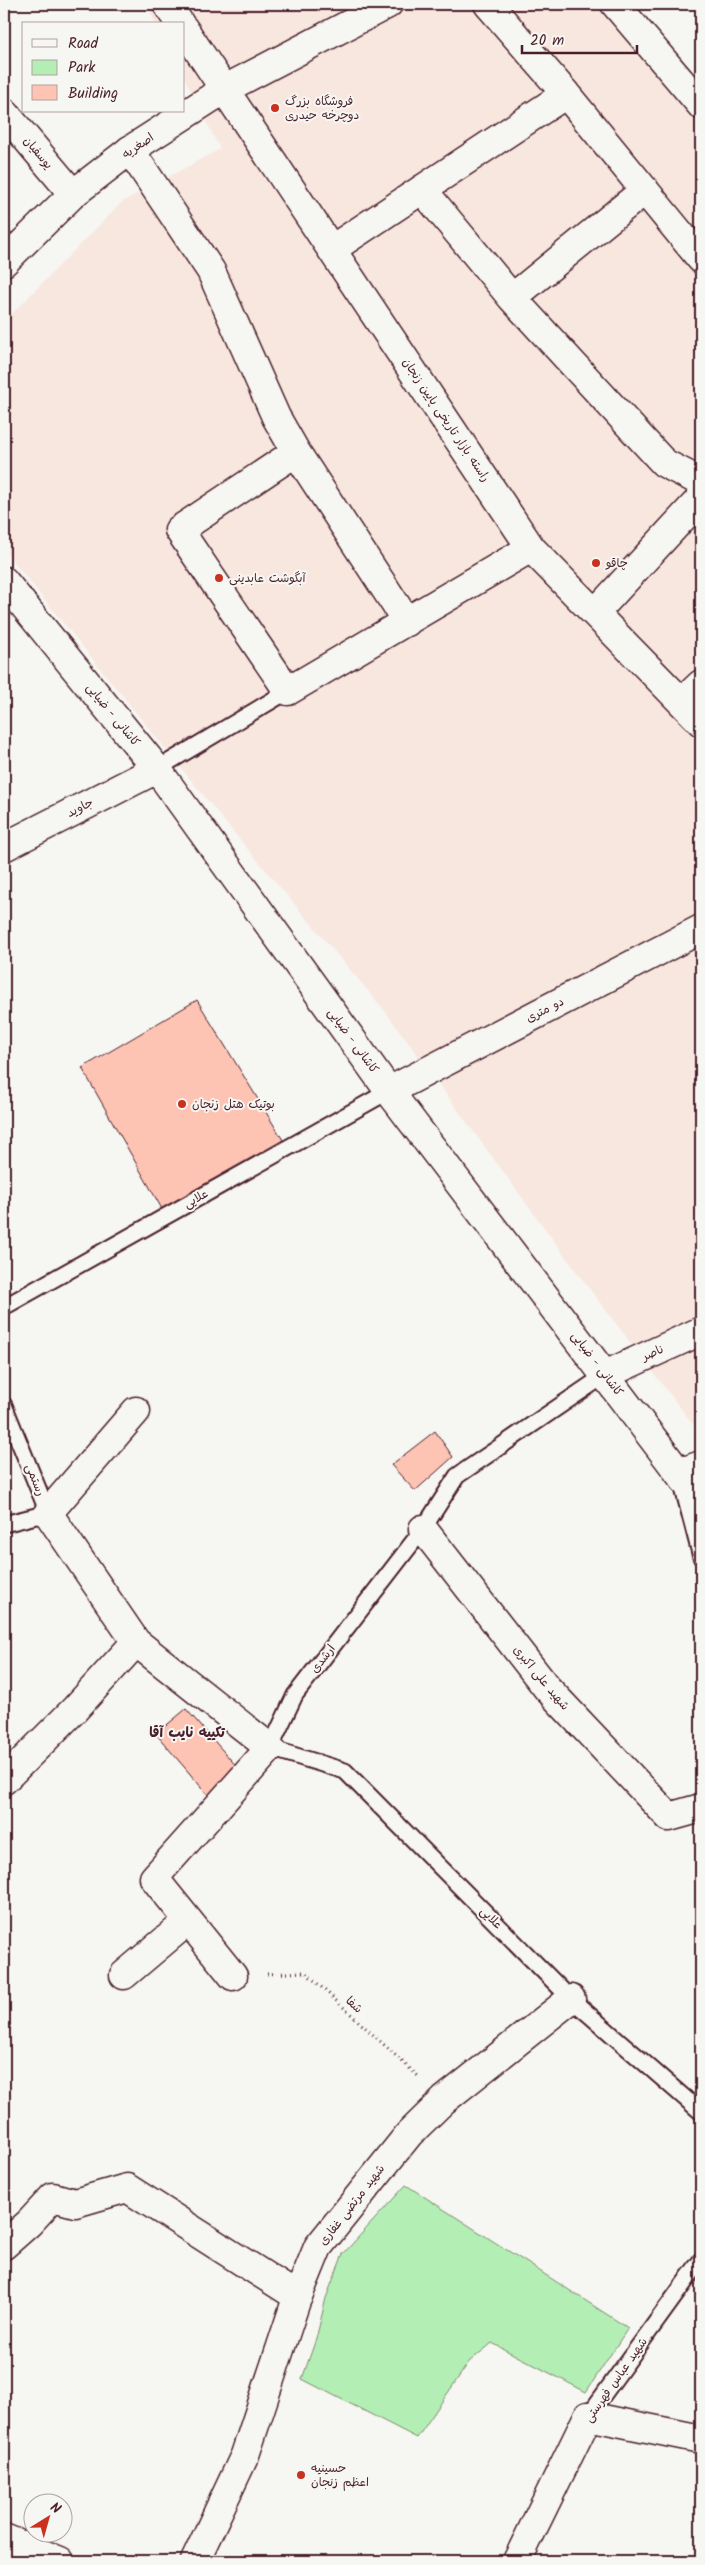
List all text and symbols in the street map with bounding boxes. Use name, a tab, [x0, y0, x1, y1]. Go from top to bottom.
legend	[22, 22, 185, 112]
scale bar	[522, 22, 638, 54]
text: 20 m	[530, 29, 564, 53]
text: Road	[68, 32, 99, 56]
text: Park	[68, 56, 96, 80]
text: Building	[68, 82, 118, 106]
place label: فروشگاه بزرگ دوچرخه حیدری	[285, 92, 359, 125]
marker: فروشگاه بزرگ دوچرخه حیدری	[269, 102, 281, 114]
street label: اصغریه	[118, 128, 158, 164]
street label: یوسفیان	[19, 132, 57, 174]
street label: راسته بازار تاریخی پایین زنجان	[397, 354, 495, 486]
place label: چاقو	[605, 554, 628, 573]
marker: چاقو	[590, 557, 602, 569]
place label: آبگوشت عابدینی	[229, 569, 307, 588]
marker: آبگوشت عابدینی	[213, 572, 225, 584]
street label: کاشانی - ضیایی	[81, 679, 145, 751]
street label: جاوید	[63, 793, 97, 823]
street label: دو متری	[522, 992, 568, 1028]
street label: کاشانی - ضیایی	[323, 1004, 383, 1078]
place label: بوتیک هتل زنجان	[192, 1095, 275, 1114]
marker: بوتیک هتل زنجان	[176, 1098, 188, 1110]
street label: علایی	[180, 1184, 212, 1214]
street label: کاشانی - ضیایی	[566, 1328, 628, 1400]
street label: ناصر	[638, 1340, 667, 1367]
street label: رستمی	[20, 1461, 50, 1499]
street label: ارشدی	[306, 1640, 340, 1677]
street label: شهید علی اکبری	[508, 1641, 574, 1715]
district label: تکییه نایب آقا	[149, 1722, 226, 1744]
street label: علایی	[475, 1902, 507, 1934]
street label: شفا	[341, 1992, 367, 2018]
street label: شهید مرتضی غفاری	[314, 2160, 390, 2250]
street label: شهید عباس فهرستی	[580, 2334, 652, 2426]
place label: حسینیه اعظم زنجان	[311, 2459, 369, 2492]
marker: حسینیه اعظم زنجان	[295, 2469, 307, 2481]
north arrow	[22, 2492, 72, 2542]
text: N	[45, 2497, 65, 2520]

